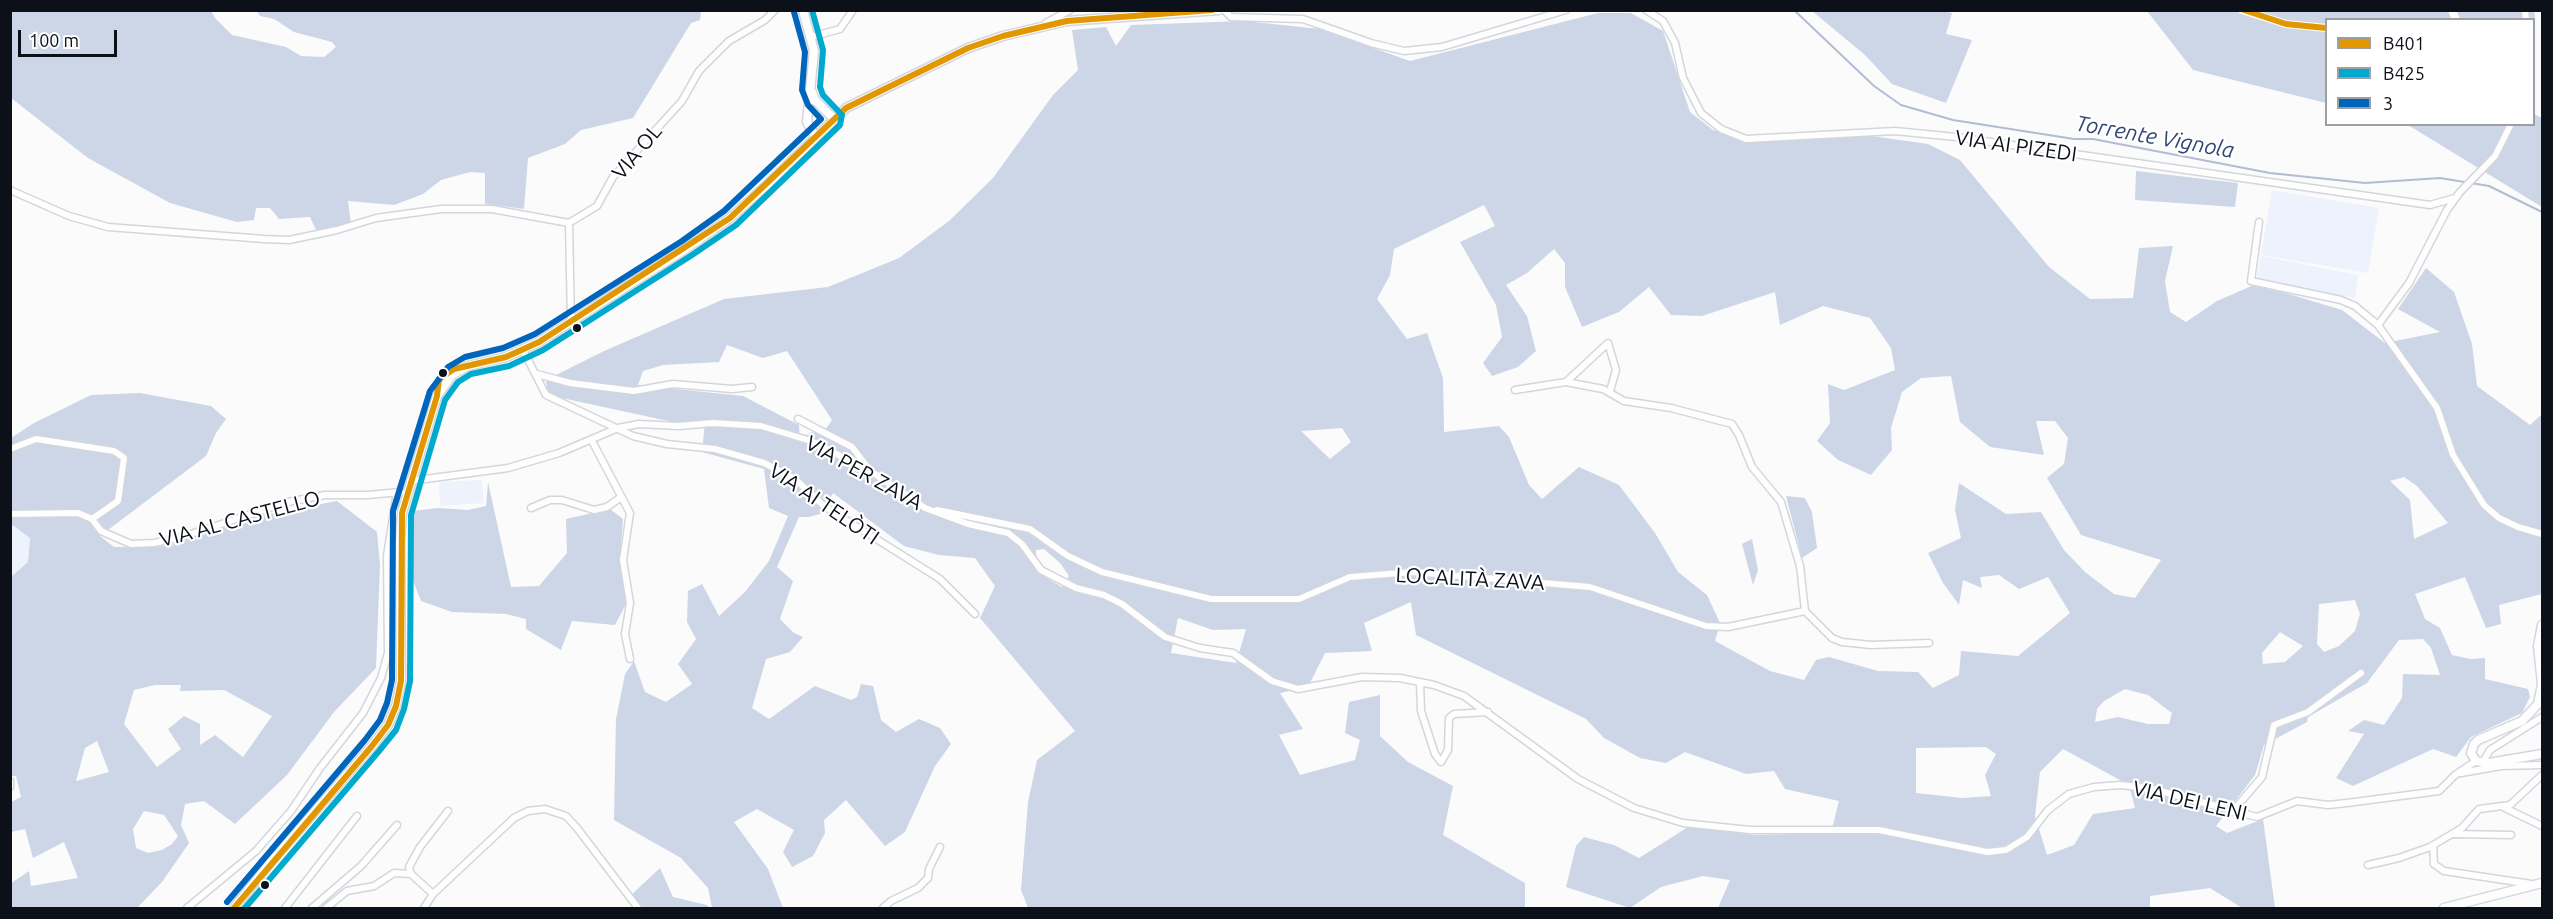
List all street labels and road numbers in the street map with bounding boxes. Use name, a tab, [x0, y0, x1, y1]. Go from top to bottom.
street label: VIA OL	[607, 119, 667, 185]
street label: VIA AI PIZEDI	[1953, 125, 2079, 167]
street label: VIA PER ZAVA	[801, 430, 927, 516]
street label: VIA AI TELÒTI	[764, 458, 884, 550]
street label: VIA AL CASTELLO	[157, 485, 323, 553]
street label: LOCALITÀ ZAVA	[1395, 563, 1545, 595]
street label: VIA DEI LENI	[2130, 776, 2250, 826]

